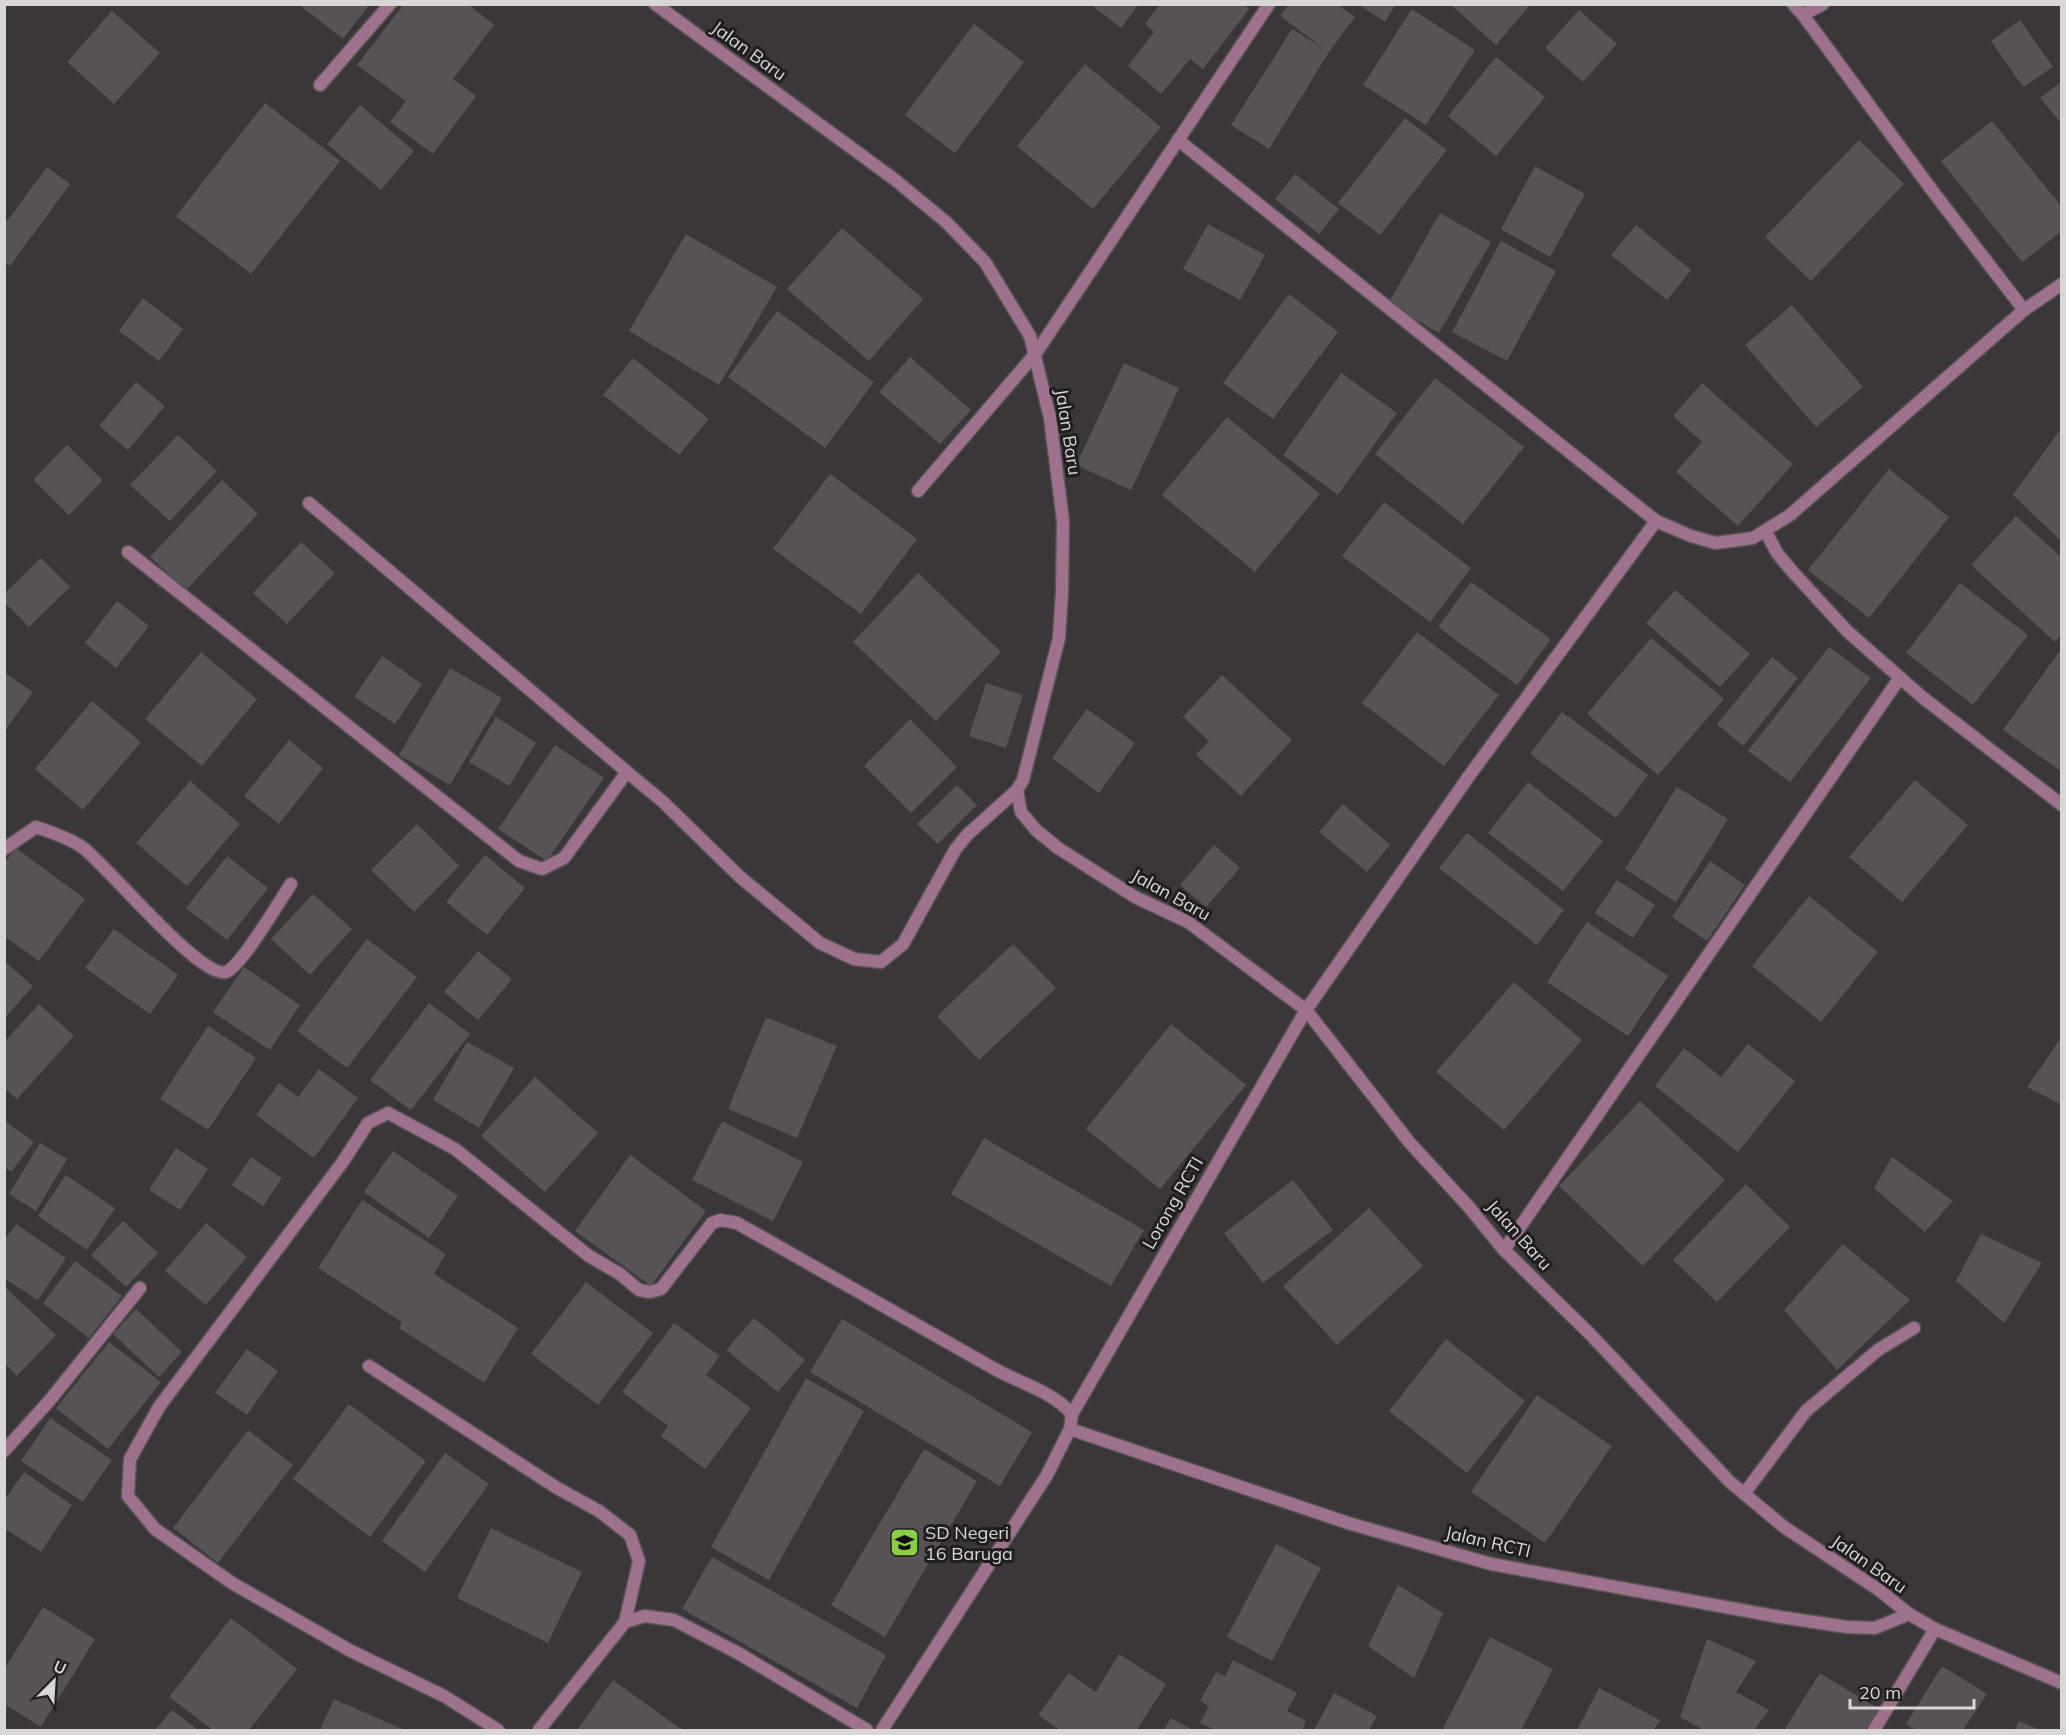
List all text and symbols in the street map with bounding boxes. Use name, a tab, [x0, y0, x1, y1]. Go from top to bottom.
street label: Jalan Baru	[707, 16, 791, 85]
street label: Jalan Baru	[1050, 387, 1087, 477]
street label: Jalan Baru	[1128, 863, 1215, 926]
street label: Lorong RCTI	[1137, 1152, 1208, 1253]
street label: Jalan Baru	[1482, 1195, 1557, 1275]
place label: SD Negeri 16 Baruga	[925, 1521, 1013, 1565]
street label: Jalan RCTI	[1443, 1521, 1533, 1563]
school or university icon: SD Negeri 16 Baruga	[888, 1527, 920, 1559]
street label: Jalan Baru	[1827, 1529, 1912, 1598]
north arrow	[24, 1651, 84, 1711]
text: U	[51, 1656, 70, 1679]
scale bar	[1850, 1672, 1974, 1710]
text: 20 m	[1859, 1681, 1901, 1704]

